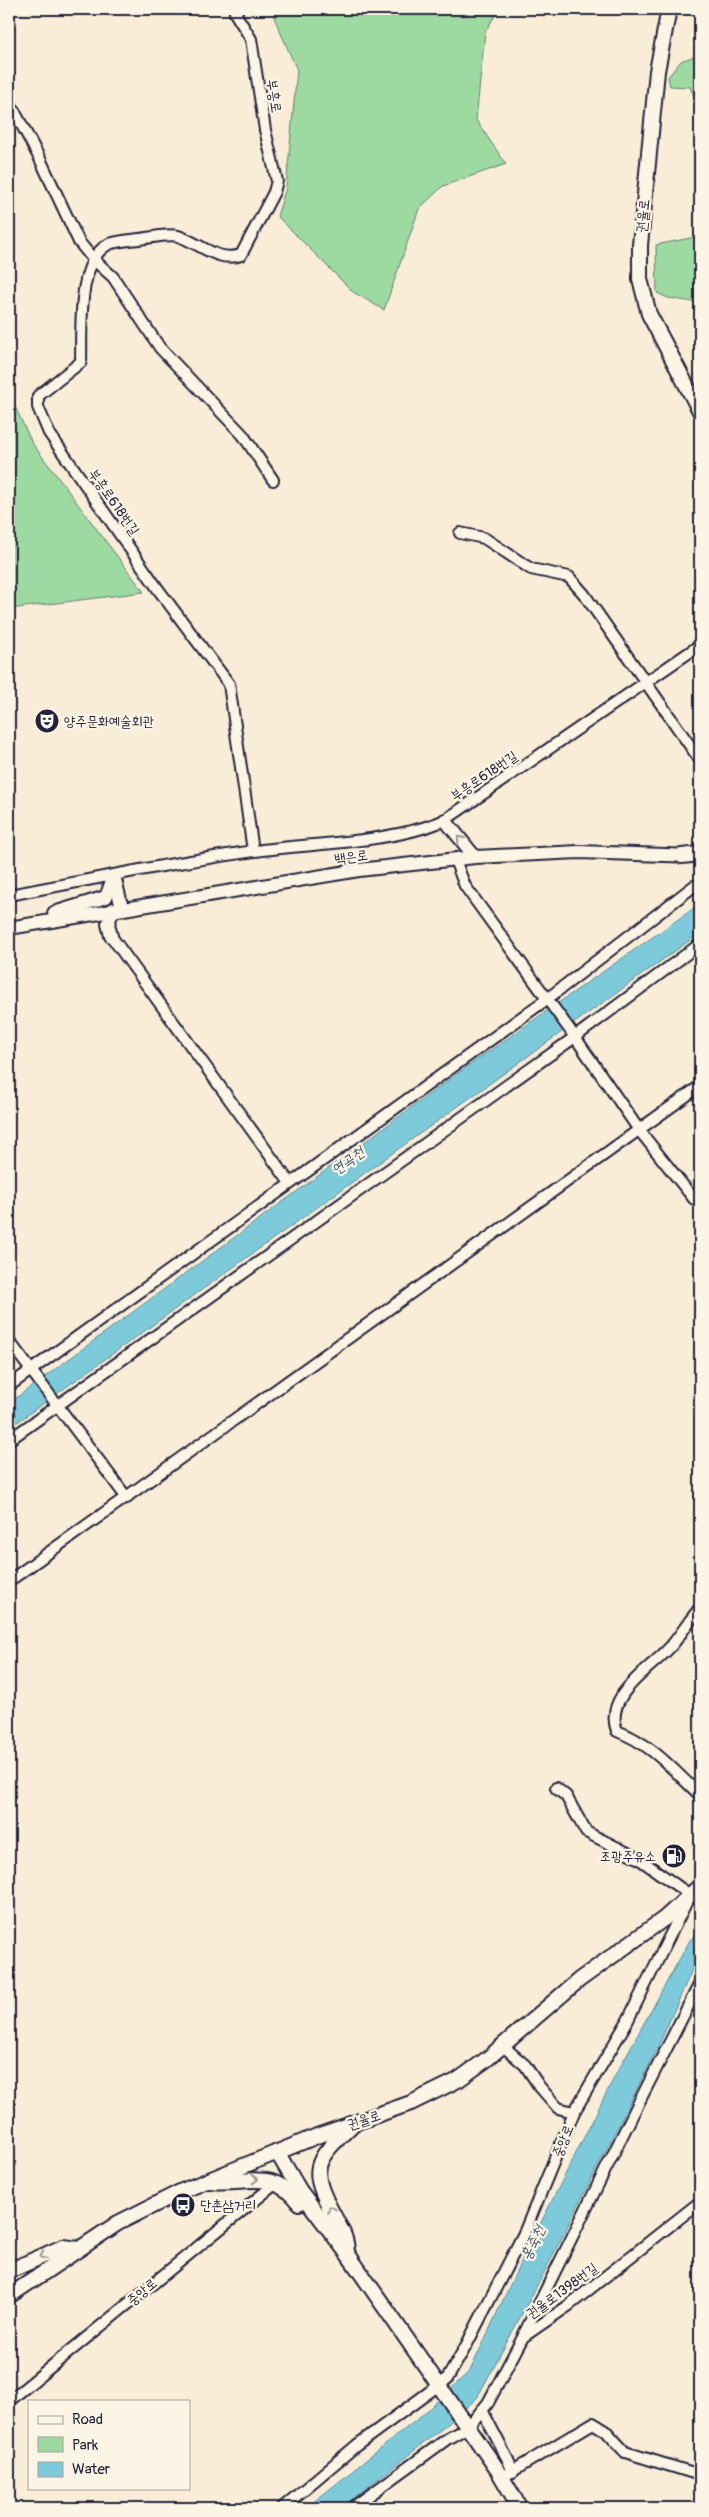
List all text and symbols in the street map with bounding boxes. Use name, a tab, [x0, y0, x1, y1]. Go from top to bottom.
street label: 부흥로	[263, 78, 285, 114]
street label: 권율로	[633, 198, 653, 234]
street label: 부흥로618번길	[85, 466, 143, 539]
theatre icon: 양주문화예술회관	[34, 708, 60, 734]
place label: 양주문화예술회관	[64, 713, 154, 730]
street label: 부흥로618번길	[447, 747, 521, 805]
one-way arrow	[457, 835, 466, 844]
street label: 백은로	[333, 846, 369, 868]
water label: 연곡천	[328, 1142, 370, 1179]
fuel station icon: 조광주유소	[661, 1843, 687, 1869]
place label: 조광주유소	[600, 1848, 656, 1865]
street label: 권율로	[345, 2107, 383, 2133]
street label: 중앙로	[549, 2122, 577, 2160]
one-way arrow	[251, 2174, 259, 2185]
bus stop icon: 단촌삼거리	[170, 2192, 196, 2218]
place label: 단촌삼거리	[200, 2197, 256, 2214]
one-way arrow	[326, 2205, 337, 2214]
water label: 홍죽천	[517, 2221, 550, 2263]
one-way arrow	[39, 2249, 48, 2260]
street label: 권율로1398번길	[523, 2259, 602, 2323]
street label: 중앙로	[124, 2275, 160, 2309]
legend	[28, 2400, 190, 2490]
text: Road	[72, 2410, 103, 2429]
text: Park	[72, 2436, 99, 2455]
text: Water	[72, 2460, 111, 2479]

